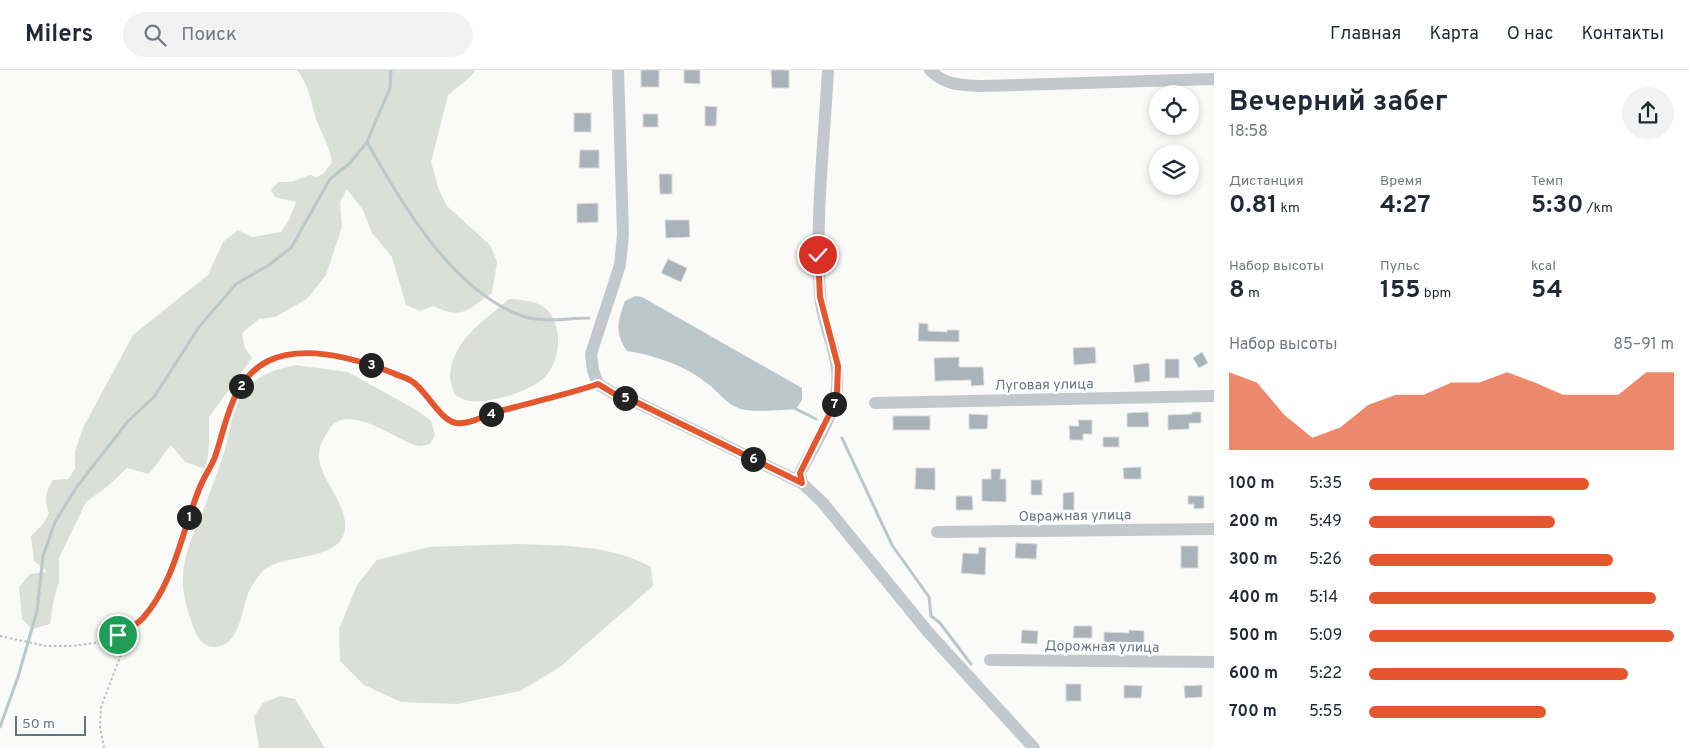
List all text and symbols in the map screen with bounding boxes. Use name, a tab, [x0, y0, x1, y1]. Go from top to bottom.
search box	[123, 12, 473, 57]
text: Milers	[25, 20, 93, 50]
icon: search	[141, 21, 169, 49]
text: Поиск	[181, 23, 237, 47]
text: Главная	[1330, 23, 1401, 46]
text: Карта	[1429, 23, 1479, 46]
text: О нас	[1507, 23, 1553, 46]
text: Контакты	[1581, 23, 1664, 46]
map controls	[1149, 85, 1199, 195]
button: locate	[1149, 85, 1199, 135]
text: Вечерний забег	[1229, 85, 1448, 121]
button: share	[1622, 87, 1674, 139]
text: 18:58	[1229, 122, 1268, 142]
button: layers	[1149, 145, 1199, 195]
text: Дистанция	[1229, 173, 1304, 190]
text: Время	[1380, 173, 1422, 190]
text: Темп	[1531, 173, 1563, 190]
text: 0.81	[1229, 190, 1277, 222]
text: 4:27	[1380, 190, 1431, 222]
text: 5:30	[1531, 190, 1583, 222]
text: km	[1277, 200, 1300, 217]
text: /km	[1583, 200, 1613, 217]
pin	[797, 234, 839, 276]
icon: check	[804, 241, 832, 269]
text: Набор высоты	[1229, 258, 1324, 275]
text: Пульс	[1380, 258, 1420, 275]
text: kcal	[1531, 258, 1556, 275]
text: 8	[1229, 275, 1245, 307]
text: 155	[1380, 275, 1421, 307]
text: 54	[1531, 275, 1563, 307]
text: m	[1245, 285, 1260, 302]
text: bpm	[1421, 285, 1451, 302]
text: Набор высоты	[1229, 335, 1337, 355]
text: 85–91 m	[1613, 335, 1674, 355]
pin: 3	[358, 352, 384, 378]
text: 3	[367, 357, 376, 374]
pin: 2	[228, 374, 254, 398]
street label: Луговая улица	[994, 376, 1094, 395]
text: 2	[237, 378, 246, 395]
pin: 5	[612, 386, 638, 410]
text: 5	[621, 390, 630, 407]
pin: 7	[822, 392, 846, 416]
text: 7	[831, 396, 838, 413]
pin: 4	[478, 402, 504, 426]
text: 4	[487, 406, 496, 423]
pin: 6	[740, 446, 766, 472]
text: 6	[749, 451, 758, 468]
text: 100 m	[1229, 474, 1275, 494]
text: 5:35	[1309, 474, 1342, 494]
pin: 1	[176, 504, 202, 530]
street label: Овражная улица	[1018, 507, 1132, 526]
text: 1	[187, 509, 192, 526]
text: 200 m	[1229, 512, 1278, 532]
text: 5:49	[1309, 512, 1342, 532]
text: 300 m	[1229, 550, 1277, 570]
text: 5:26	[1309, 550, 1342, 570]
text: 400 m	[1229, 588, 1278, 608]
text: 5:14	[1309, 588, 1338, 608]
pin	[97, 614, 139, 656]
icon: arrive	[104, 621, 132, 649]
text: 500 m	[1229, 626, 1278, 646]
text: 5:09	[1309, 626, 1342, 646]
street label: Дорожная улица	[1044, 638, 1160, 657]
text: 600 m	[1229, 664, 1278, 684]
text: 5:22	[1309, 664, 1342, 684]
text: 700 m	[1229, 702, 1277, 722]
text: 5:55	[1309, 702, 1342, 722]
scale bar	[15, 713, 86, 736]
text: 50 m	[22, 716, 55, 733]

